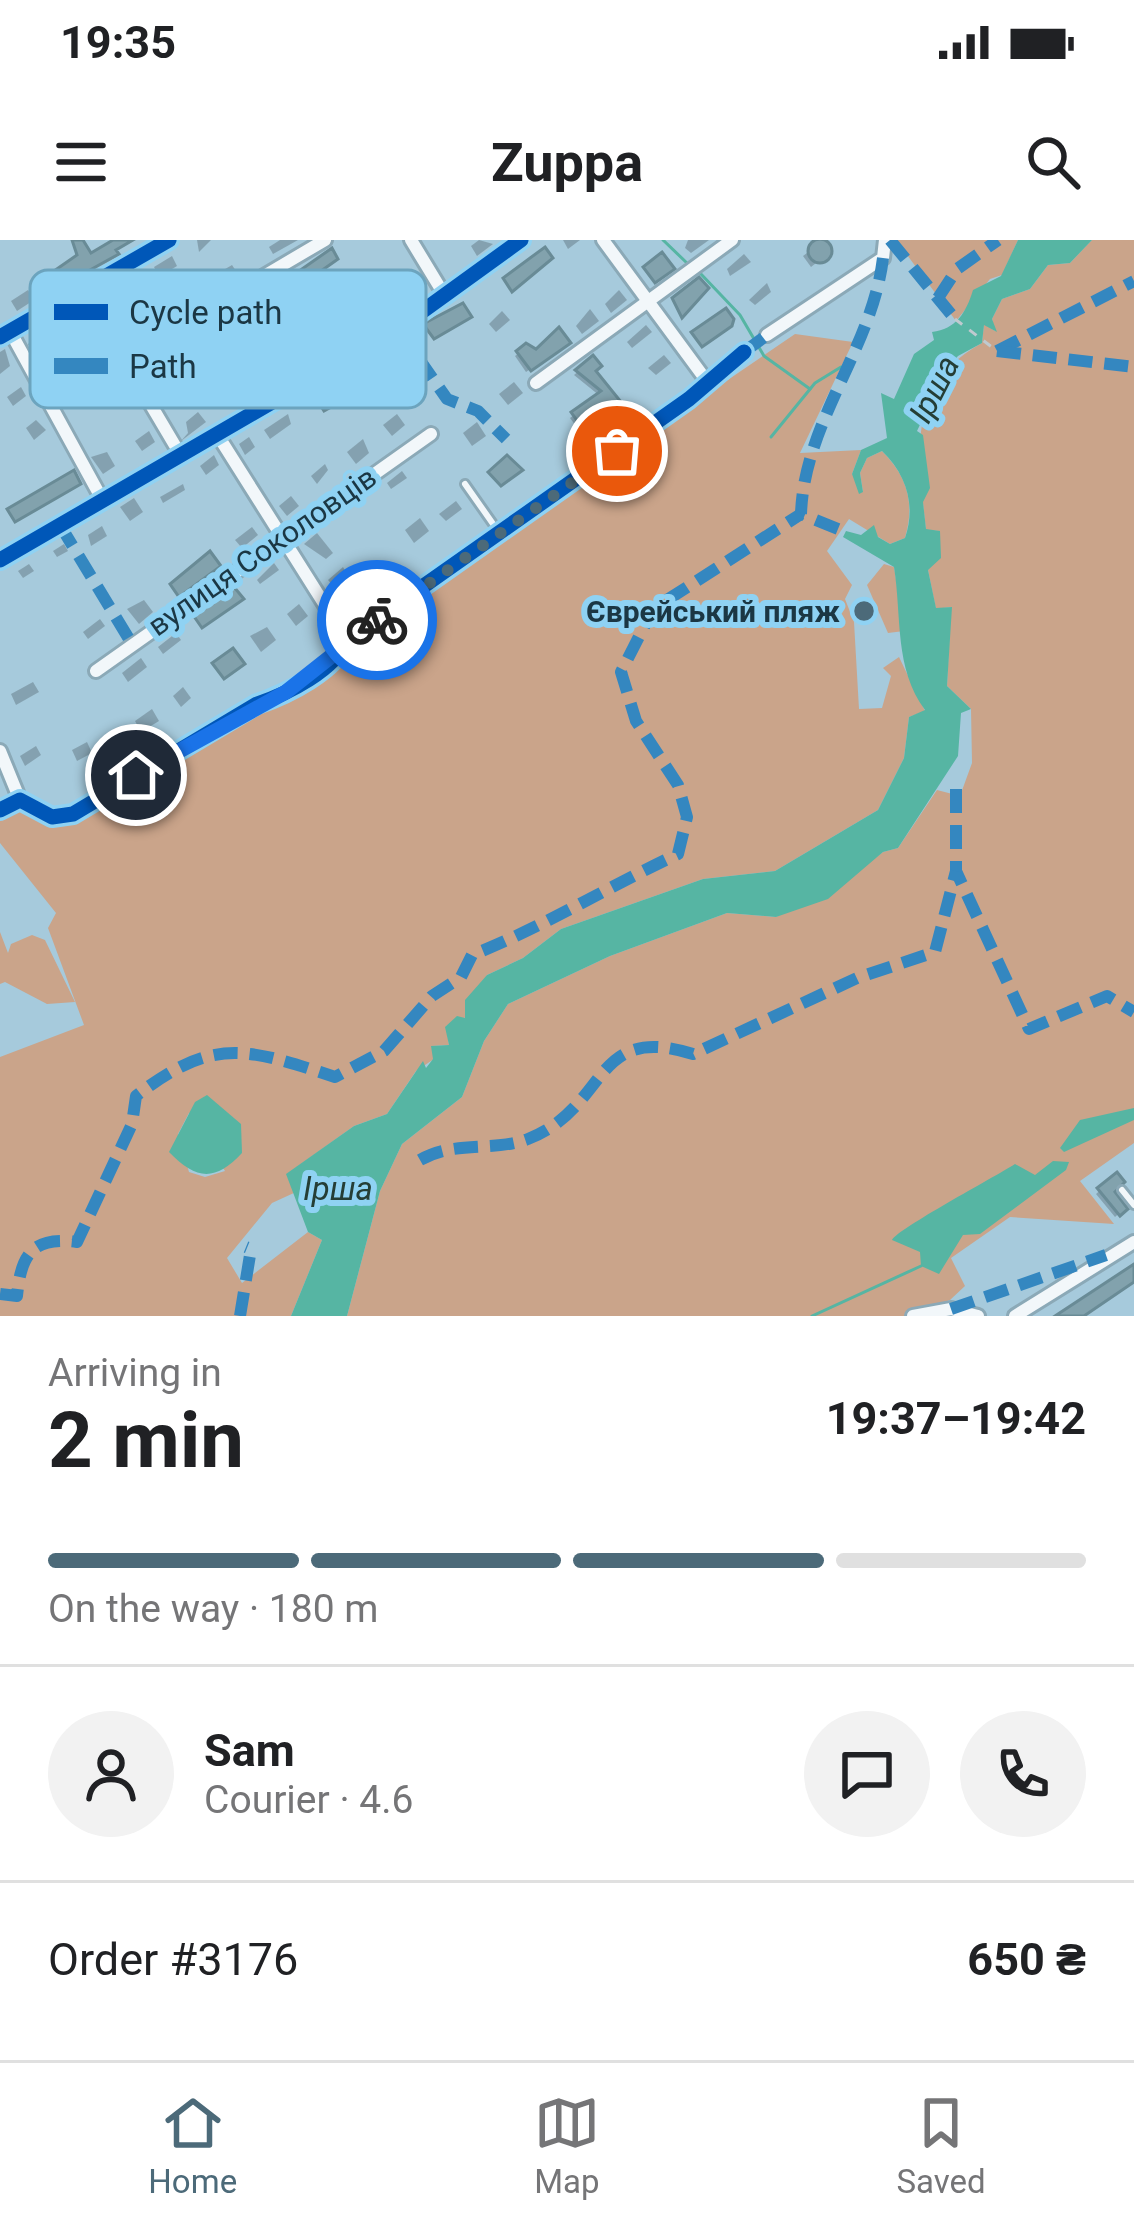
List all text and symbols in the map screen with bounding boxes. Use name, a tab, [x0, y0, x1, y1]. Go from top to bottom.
text: 19:35	[60, 16, 176, 69]
icon: menu	[48, 129, 114, 195]
icon: search	[1020, 129, 1086, 195]
text: Zuppa	[491, 131, 643, 194]
legend	[30, 270, 426, 408]
text: Cycle path	[129, 293, 282, 332]
text: Path	[129, 347, 197, 386]
water label: Ірша	[901, 349, 967, 429]
pin	[566, 400, 668, 502]
icon: bag	[584, 418, 650, 484]
street label: вулиця Соколовців	[141, 459, 383, 643]
courier	[317, 560, 437, 680]
icon: bike	[344, 587, 410, 653]
place label: Єврейський пляж	[586, 594, 840, 629]
marker: Єврейський пляж	[851, 598, 877, 624]
pin	[85, 724, 187, 826]
icon: home	[103, 742, 169, 808]
water label: Ірша	[303, 1169, 373, 1208]
text: Arriving in	[48, 1350, 222, 1396]
text: 19:37–19:42	[826, 1392, 1086, 1445]
text: 2 min	[48, 1395, 244, 1486]
text: On the way · 180 m	[48, 1586, 379, 1632]
button: person	[48, 1711, 174, 1837]
button: chat	[804, 1711, 930, 1837]
button: phone	[960, 1711, 1086, 1837]
text: Sam	[204, 1724, 295, 1777]
text: Courier · 4.6	[204, 1777, 413, 1823]
text: Order #3176	[48, 1933, 298, 1986]
text: 650 ₴	[967, 1933, 1086, 1986]
tab: Home	[148, 2090, 237, 2201]
tab: Map	[534, 2090, 600, 2201]
tab: Saved	[896, 2090, 986, 2201]

